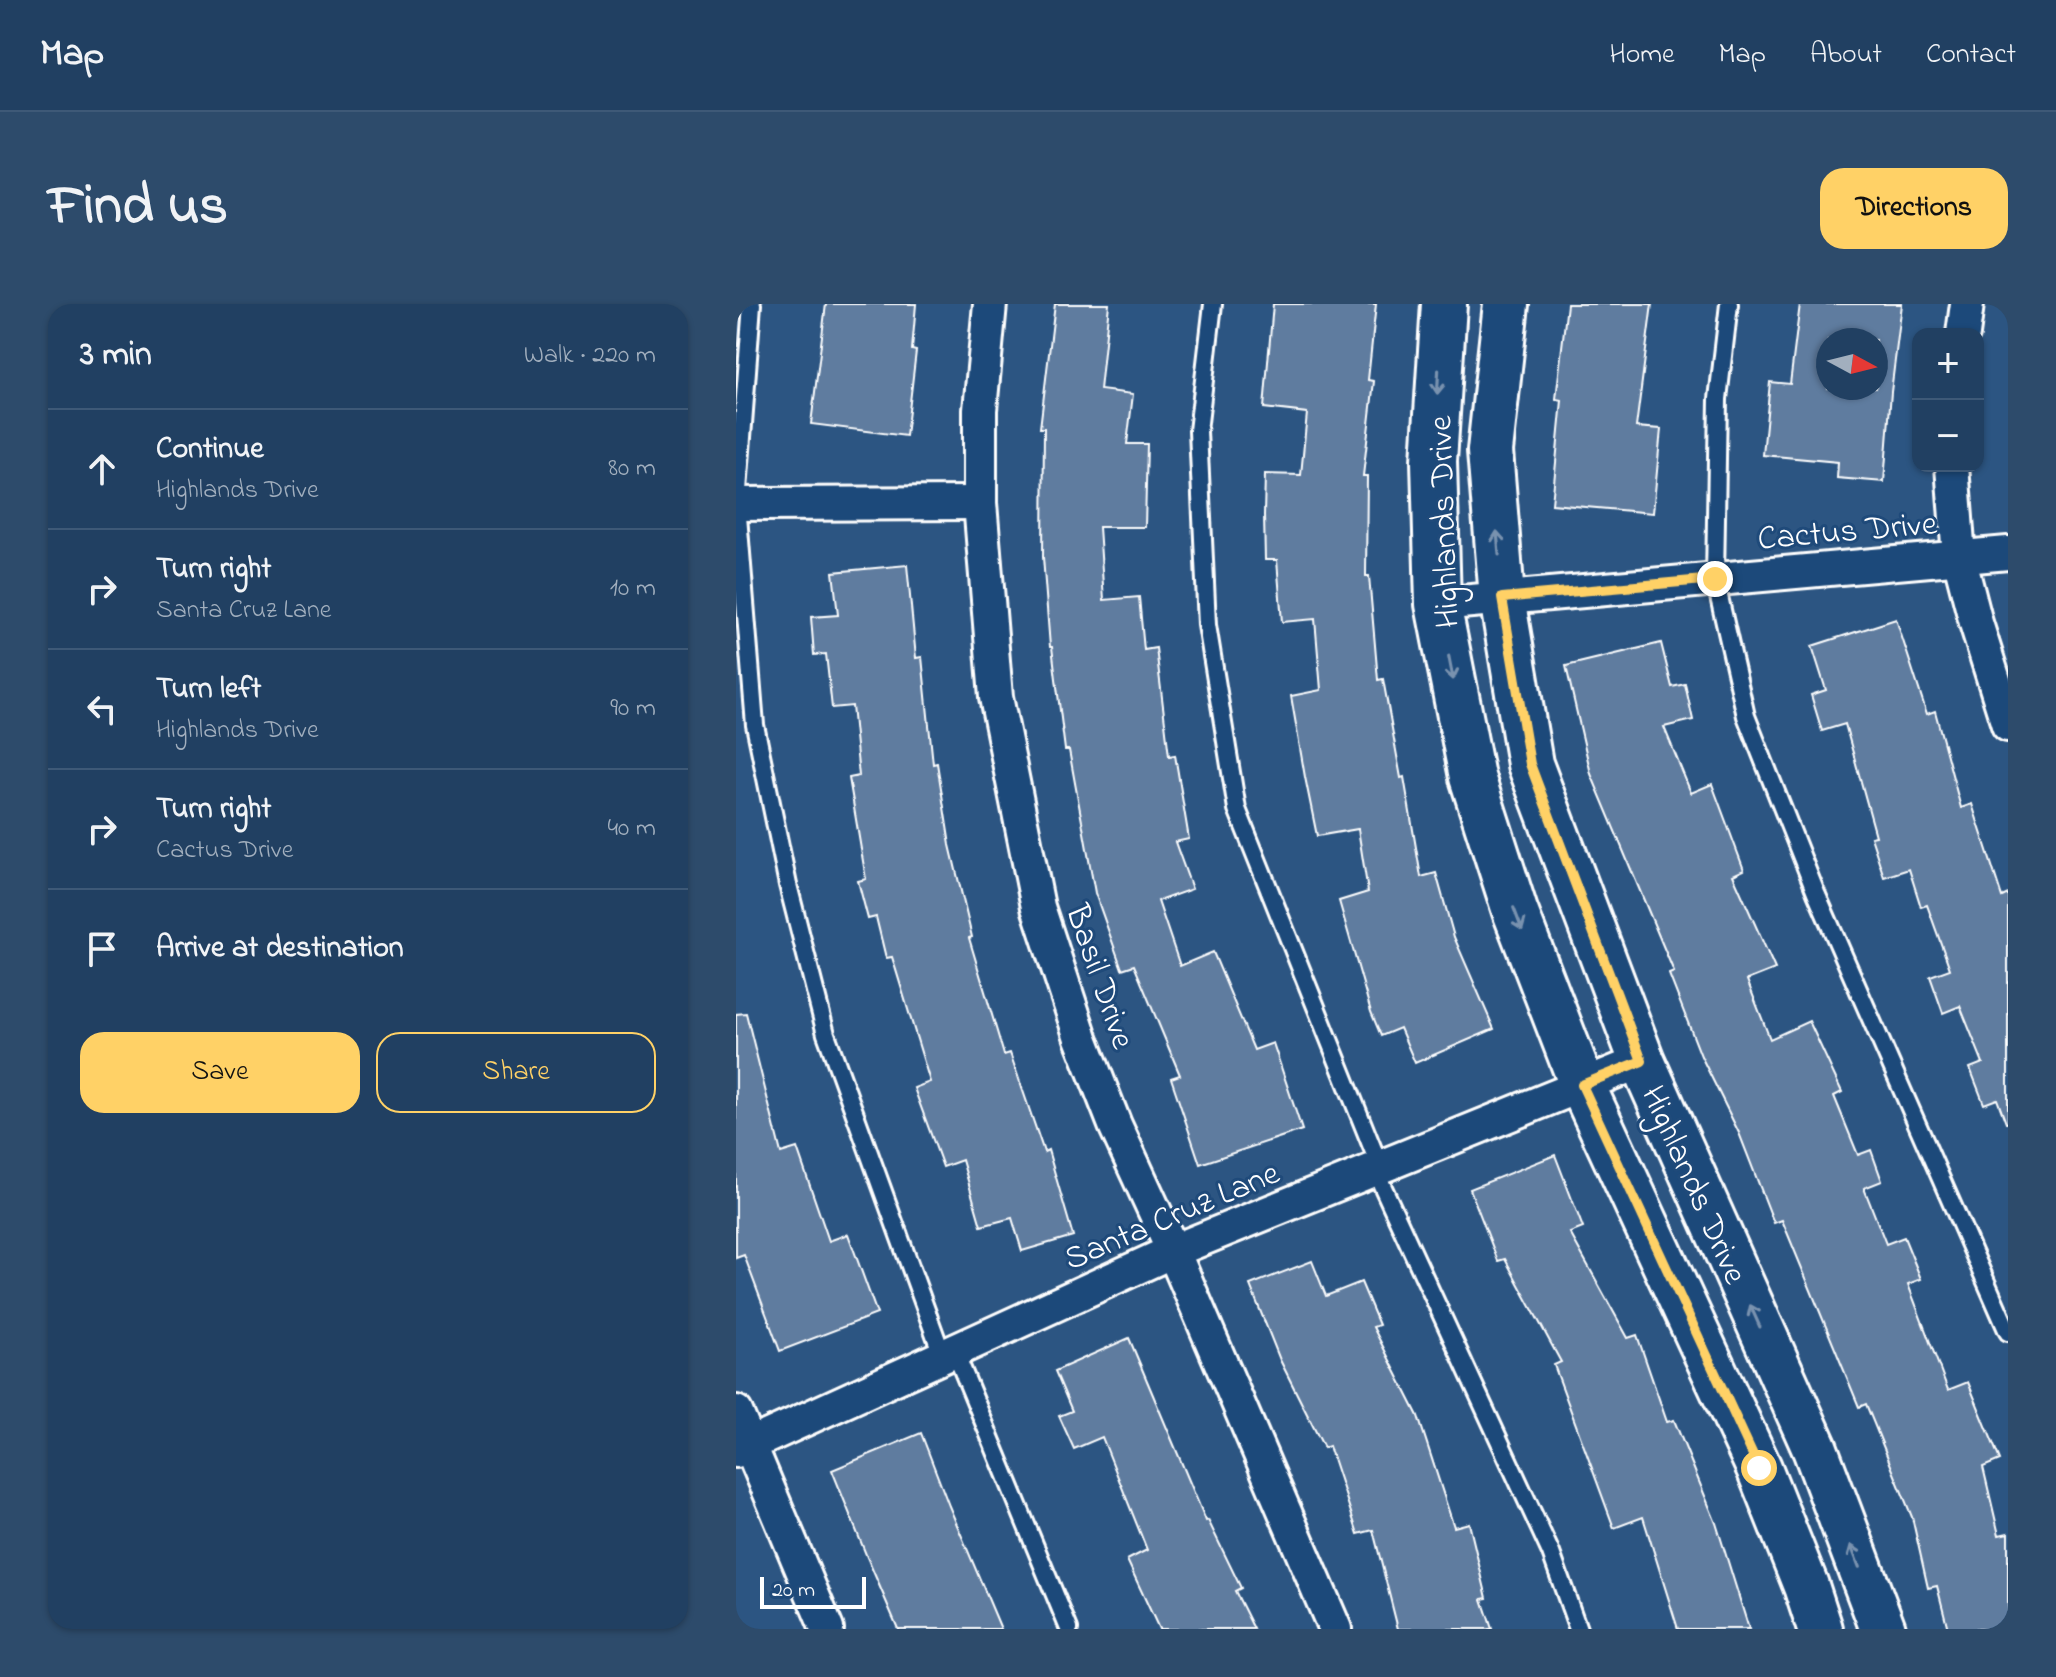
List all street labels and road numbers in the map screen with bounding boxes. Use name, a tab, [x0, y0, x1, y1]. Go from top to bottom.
street label: Highlands Drive	[1417, 414, 1475, 629]
street label: Cactus Drive	[1756, 500, 1940, 566]
street label: Basil Drive	[1050, 897, 1147, 1057]
street label: Highlands Drive	[1626, 1078, 1759, 1294]
street label: Santa Cruz Lane	[1057, 1150, 1289, 1286]

